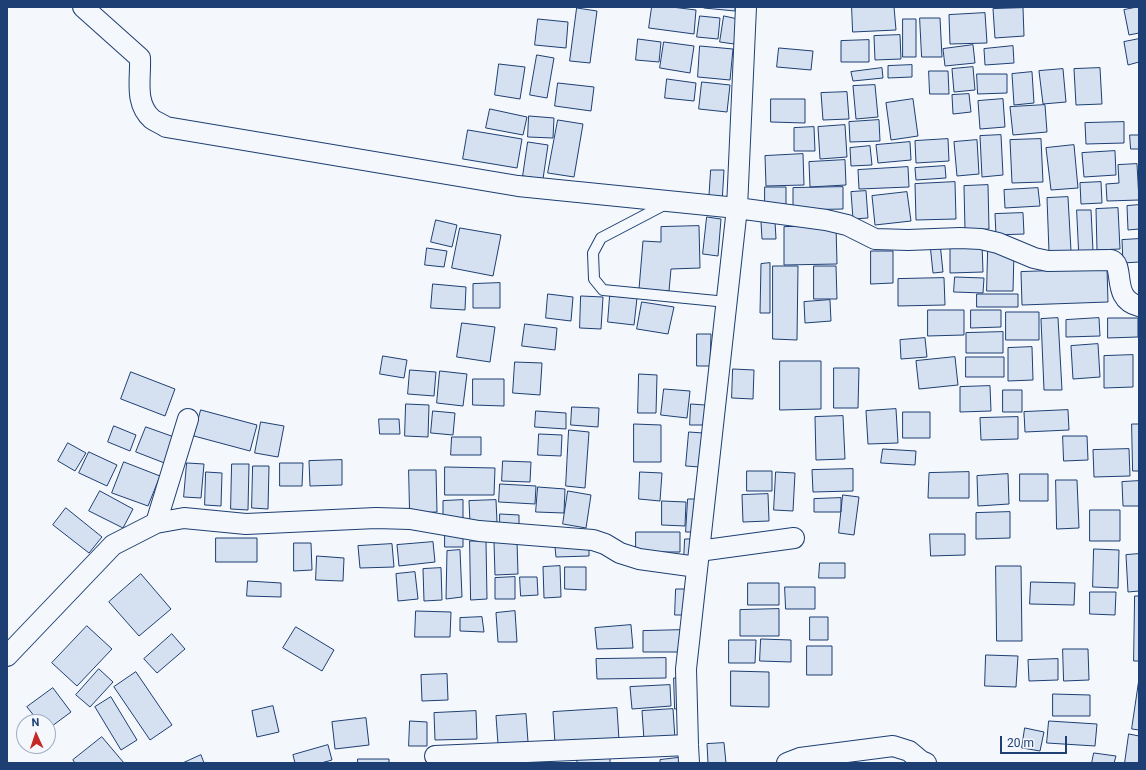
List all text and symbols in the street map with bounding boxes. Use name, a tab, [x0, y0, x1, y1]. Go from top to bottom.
north arrow	[16, 714, 56, 754]
text: N	[31, 716, 40, 729]
scale bar	[1002, 728, 1069, 754]
text: 20 m	[1007, 736, 1034, 750]

